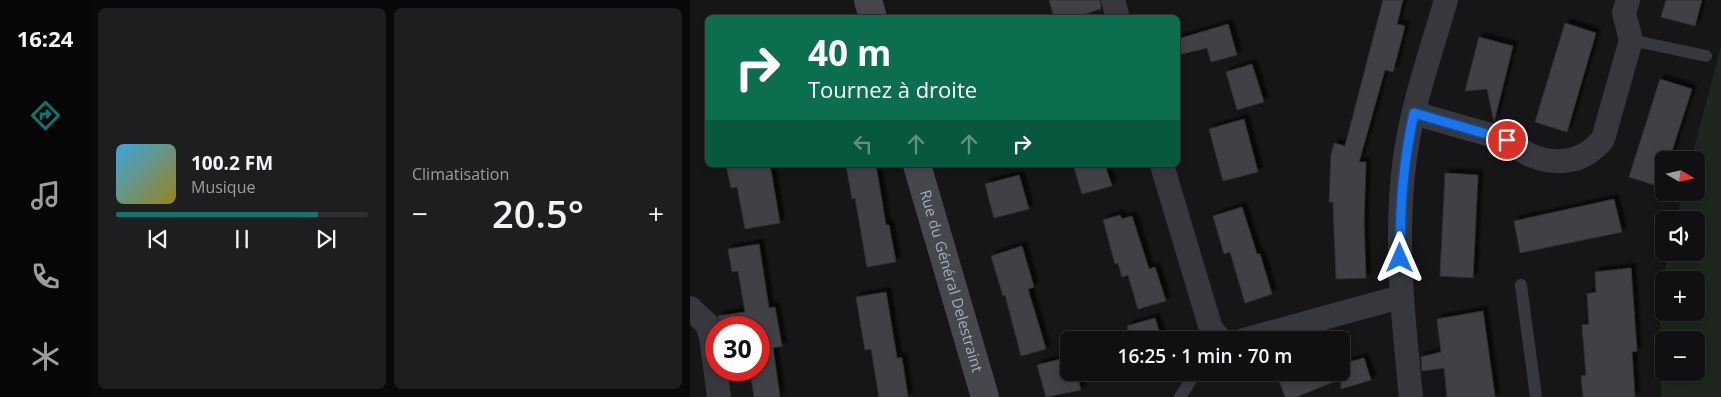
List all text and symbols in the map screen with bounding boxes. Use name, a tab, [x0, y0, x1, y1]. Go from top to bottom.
text: 16:24	[17, 23, 73, 53]
text: 40 m	[808, 29, 891, 76]
icon: right	[725, 35, 790, 100]
text: Tournez à droite	[808, 74, 977, 104]
icon: directions	[28, 98, 63, 133]
pin	[1486, 119, 1528, 161]
icon: arrive	[1493, 126, 1521, 154]
icon: left	[849, 130, 877, 158]
icon: ahead	[902, 130, 930, 158]
icon: ahead	[955, 130, 983, 158]
icon: right	[1008, 130, 1036, 158]
text: 100.2 FM	[191, 150, 273, 176]
north arrow	[1655, 151, 1705, 201]
map controls	[1655, 151, 1705, 381]
text: Climatisation	[412, 163, 509, 185]
text: Musique	[191, 176, 255, 198]
icon: music	[28, 178, 63, 213]
text: 20.5°	[492, 187, 584, 239]
street label: Rue du Général Delestraint	[916, 187, 988, 374]
text: −	[412, 194, 428, 232]
text: +	[648, 194, 664, 232]
button: sound	[1655, 211, 1705, 261]
icon: previous	[144, 225, 172, 253]
icon: pause	[228, 225, 256, 253]
icon: next	[312, 225, 340, 253]
position arrow	[1373, 231, 1425, 283]
icon: phone	[28, 259, 63, 294]
button: +	[1655, 271, 1705, 321]
speed limit sign: 30	[705, 316, 770, 381]
button: −	[1655, 331, 1705, 381]
icon: climate	[28, 339, 63, 374]
text: 16:25 · 1 min · 70 m	[1118, 343, 1292, 369]

